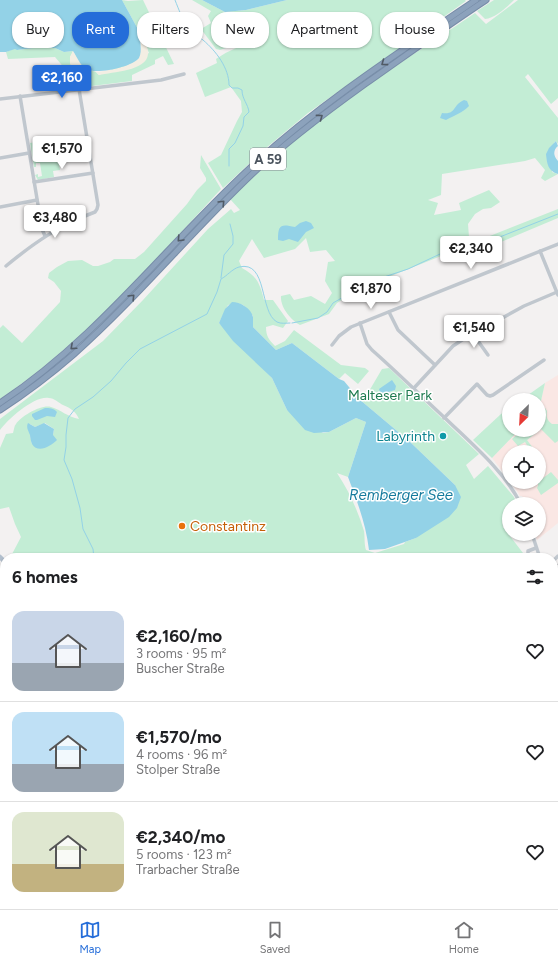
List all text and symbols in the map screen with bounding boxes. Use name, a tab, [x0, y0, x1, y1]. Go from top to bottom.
chip: Buy	[12, 12, 64, 48]
chip: Rent	[72, 12, 129, 48]
chip: Filters	[137, 12, 203, 48]
chip: New	[211, 12, 269, 48]
chip: Apartment	[277, 12, 372, 48]
chip: House	[380, 12, 449, 48]
one-way arrow	[381, 58, 388, 66]
pin: €2,160	[29, 65, 95, 99]
text: €2,160	[41, 70, 83, 85]
one-way arrow	[315, 115, 322, 122]
pin: €1,570	[29, 136, 95, 170]
text: €1,570	[41, 141, 83, 156]
road number: A 59	[250, 148, 286, 170]
one-way arrow	[217, 200, 225, 208]
pin: €3,480	[22, 205, 88, 239]
text: €3,480	[33, 210, 77, 225]
one-way arrow	[177, 234, 185, 242]
pin: €2,340	[438, 236, 504, 270]
text: €2,340	[449, 241, 493, 256]
pin: €1,870	[338, 276, 404, 310]
text: €1,870	[350, 281, 392, 296]
one-way arrow	[127, 294, 135, 302]
pin: €1,540	[441, 315, 507, 349]
text: €1,540	[453, 320, 495, 335]
one-way arrow	[70, 342, 78, 350]
park label: Malteser Park	[348, 387, 432, 404]
north arrow	[502, 393, 546, 437]
map controls	[502, 393, 546, 541]
place label: Labyrinth	[376, 428, 435, 445]
marker: Labyrinth	[438, 431, 448, 441]
button: locate	[502, 445, 546, 489]
water label: Remberger See	[349, 486, 453, 504]
button: layers	[502, 497, 546, 541]
place label: Constantinz	[190, 518, 266, 535]
marker: Constantinz	[177, 521, 187, 531]
icon: filters	[524, 566, 546, 588]
text: 6 homes	[12, 567, 78, 587]
text: €2,160/mo	[136, 626, 222, 646]
icon: home	[44, 627, 92, 675]
icon: heart	[524, 640, 546, 662]
text: 3 rooms · 95 m²	[136, 646, 226, 661]
text: Buscher Straße	[136, 661, 225, 676]
text: €1,570/mo	[136, 727, 222, 747]
icon: home	[44, 728, 92, 776]
icon: heart	[524, 741, 546, 763]
text: 4 rooms · 96 m²	[136, 747, 227, 762]
text: Stolper Straße	[136, 762, 220, 777]
text: €2,340/mo	[136, 827, 225, 847]
icon: home	[44, 828, 92, 876]
icon: heart	[524, 841, 546, 863]
text: 5 rooms · 123 m²	[136, 847, 232, 862]
text: Trarbacher Straße	[136, 862, 240, 877]
tab: Map	[79, 919, 101, 956]
tab: Saved	[260, 919, 290, 956]
tab: Home	[449, 919, 479, 956]

